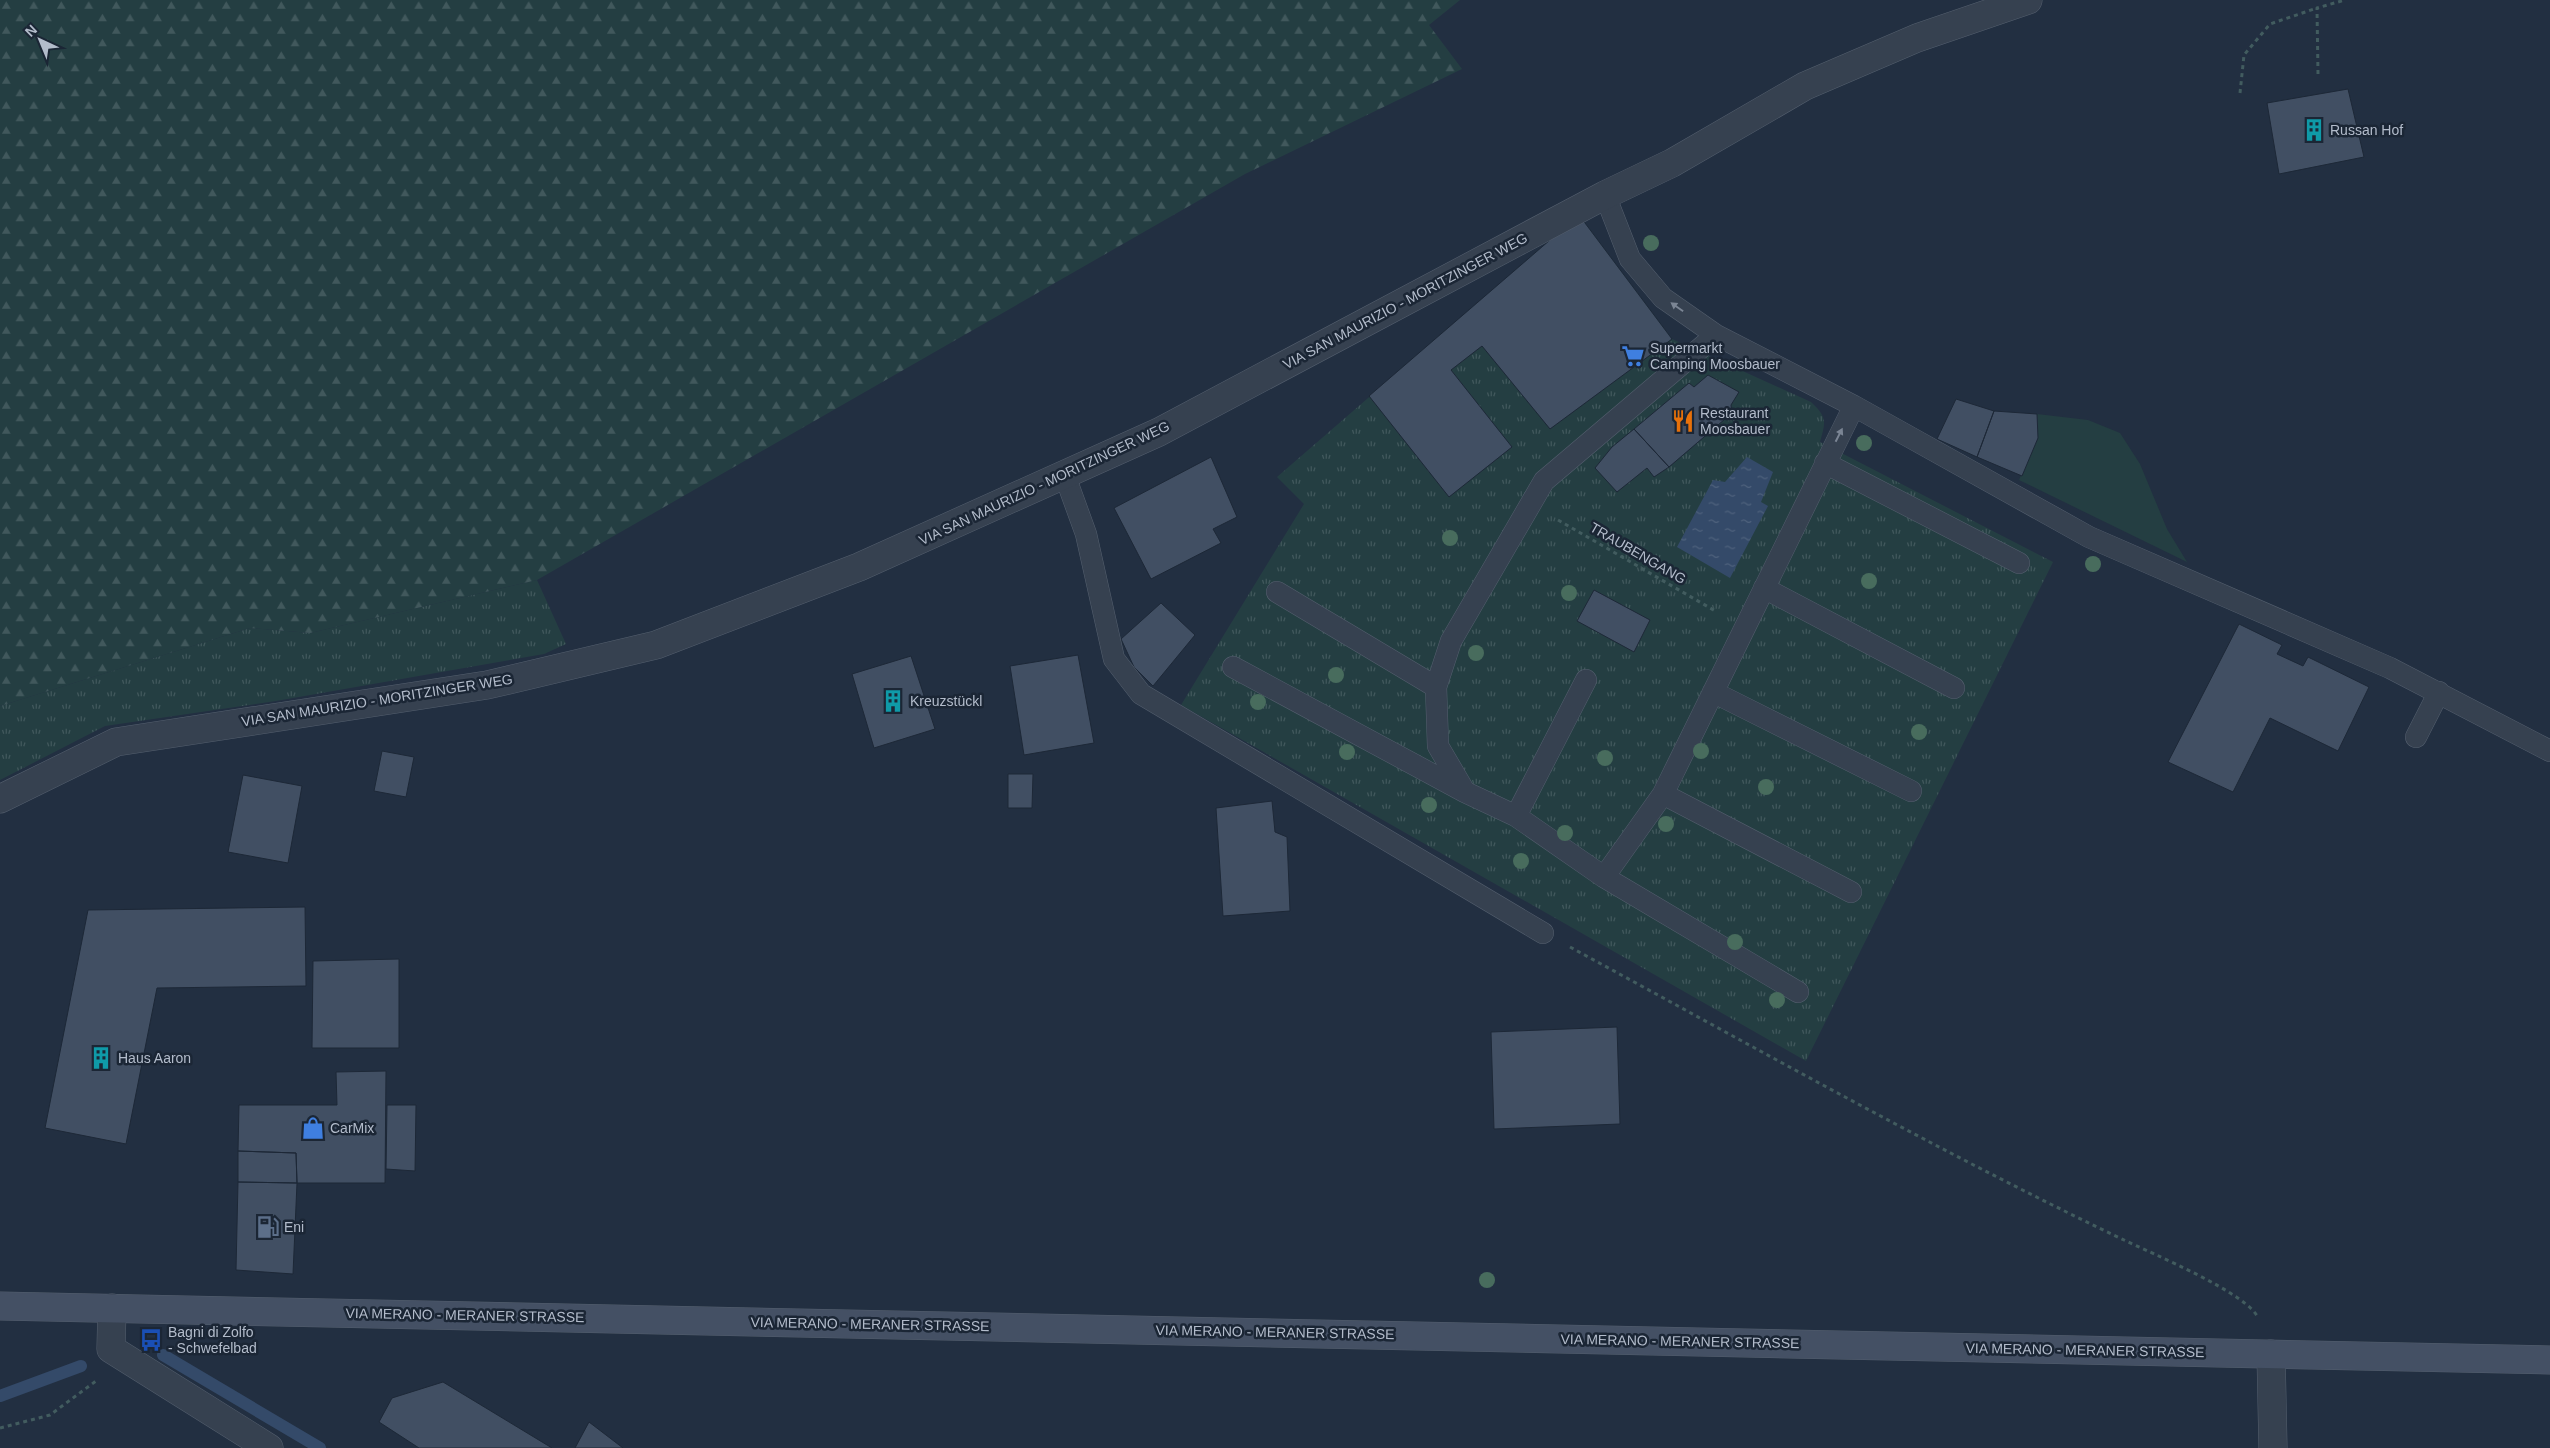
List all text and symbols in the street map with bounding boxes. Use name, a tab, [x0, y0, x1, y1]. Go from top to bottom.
north arrow	[15, 15, 65, 65]
text: N	[22, 21, 40, 40]
building icon: Russan Hof	[2301, 117, 2327, 143]
place label: Russan Hof	[2330, 122, 2403, 138]
street label: VIA SAN MAURIZIO - MORITZINGER WEG	[1280, 229, 1530, 373]
one-way arrow	[1670, 302, 1683, 312]
place label: Supermarkt Camping Moosbauer	[1650, 340, 1780, 372]
supermarket icon: Supermarkt Camping Moosbauer	[1620, 343, 1646, 369]
place label: Restaurant Moosbauer	[1700, 405, 1770, 437]
restaurant icon: Restaurant Moosbauer	[1670, 408, 1696, 434]
street label: VIA SAN MAURIZIO - MORITZINGER WEG	[916, 418, 1172, 548]
one-way arrow	[1835, 427, 1844, 442]
street label: TRAUBENGANG	[1587, 519, 1689, 587]
street label: VIA SAN MAURIZIO - MORITZINGER WEG	[240, 671, 514, 729]
building icon: Kreuzstückl	[880, 688, 906, 714]
place label: Kreuzstückl	[910, 693, 982, 709]
building icon: Haus Aaron	[88, 1045, 114, 1071]
place label: Haus Aaron	[118, 1050, 191, 1066]
shop icon: CarMix	[300, 1115, 326, 1141]
place label: CarMix	[330, 1120, 374, 1136]
fuel station icon: Eni	[255, 1214, 281, 1240]
place label: Eni	[284, 1219, 304, 1235]
street label: VIA MERANO - MERANER STRASSE	[345, 1305, 585, 1325]
street label: VIA MERANO - MERANER STRASSE	[750, 1314, 990, 1334]
street label: VIA MERANO - MERANER STRASSE	[1155, 1322, 1395, 1342]
place label: Bagni di Zolfo - Schwefelbad	[168, 1324, 257, 1356]
bus stop icon: Bagni di Zolfo - Schwefelbad	[138, 1327, 164, 1353]
street label: VIA MERANO - MERANER STRASSE	[1560, 1331, 1800, 1351]
street label: VIA MERANO - MERANER STRASSE	[1965, 1340, 2205, 1360]

